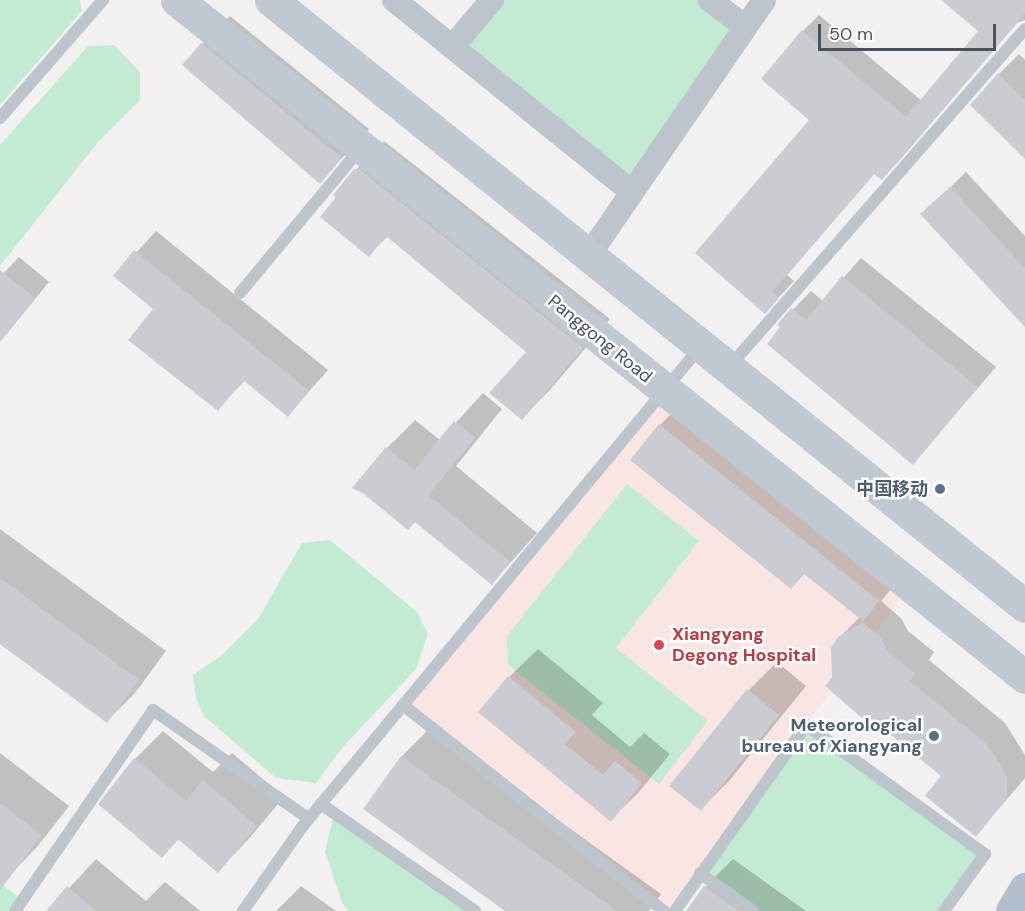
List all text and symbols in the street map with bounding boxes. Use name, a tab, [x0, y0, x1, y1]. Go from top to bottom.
scale bar	[821, 12, 1000, 50]
text: 50 m	[829, 22, 873, 46]
street label: Panggong Road	[544, 290, 656, 388]
place label: 中国移动	[856, 478, 928, 500]
marker: 中国移动	[933, 482, 947, 496]
place label: Xiangyang Degong Hospital	[672, 624, 816, 666]
marker: Xiangyang Degong Hospital	[650, 636, 668, 654]
place label: Meteorological bureau of Xiangyang	[741, 715, 922, 758]
marker: Meteorological bureau of Xiangyang	[927, 729, 941, 743]

